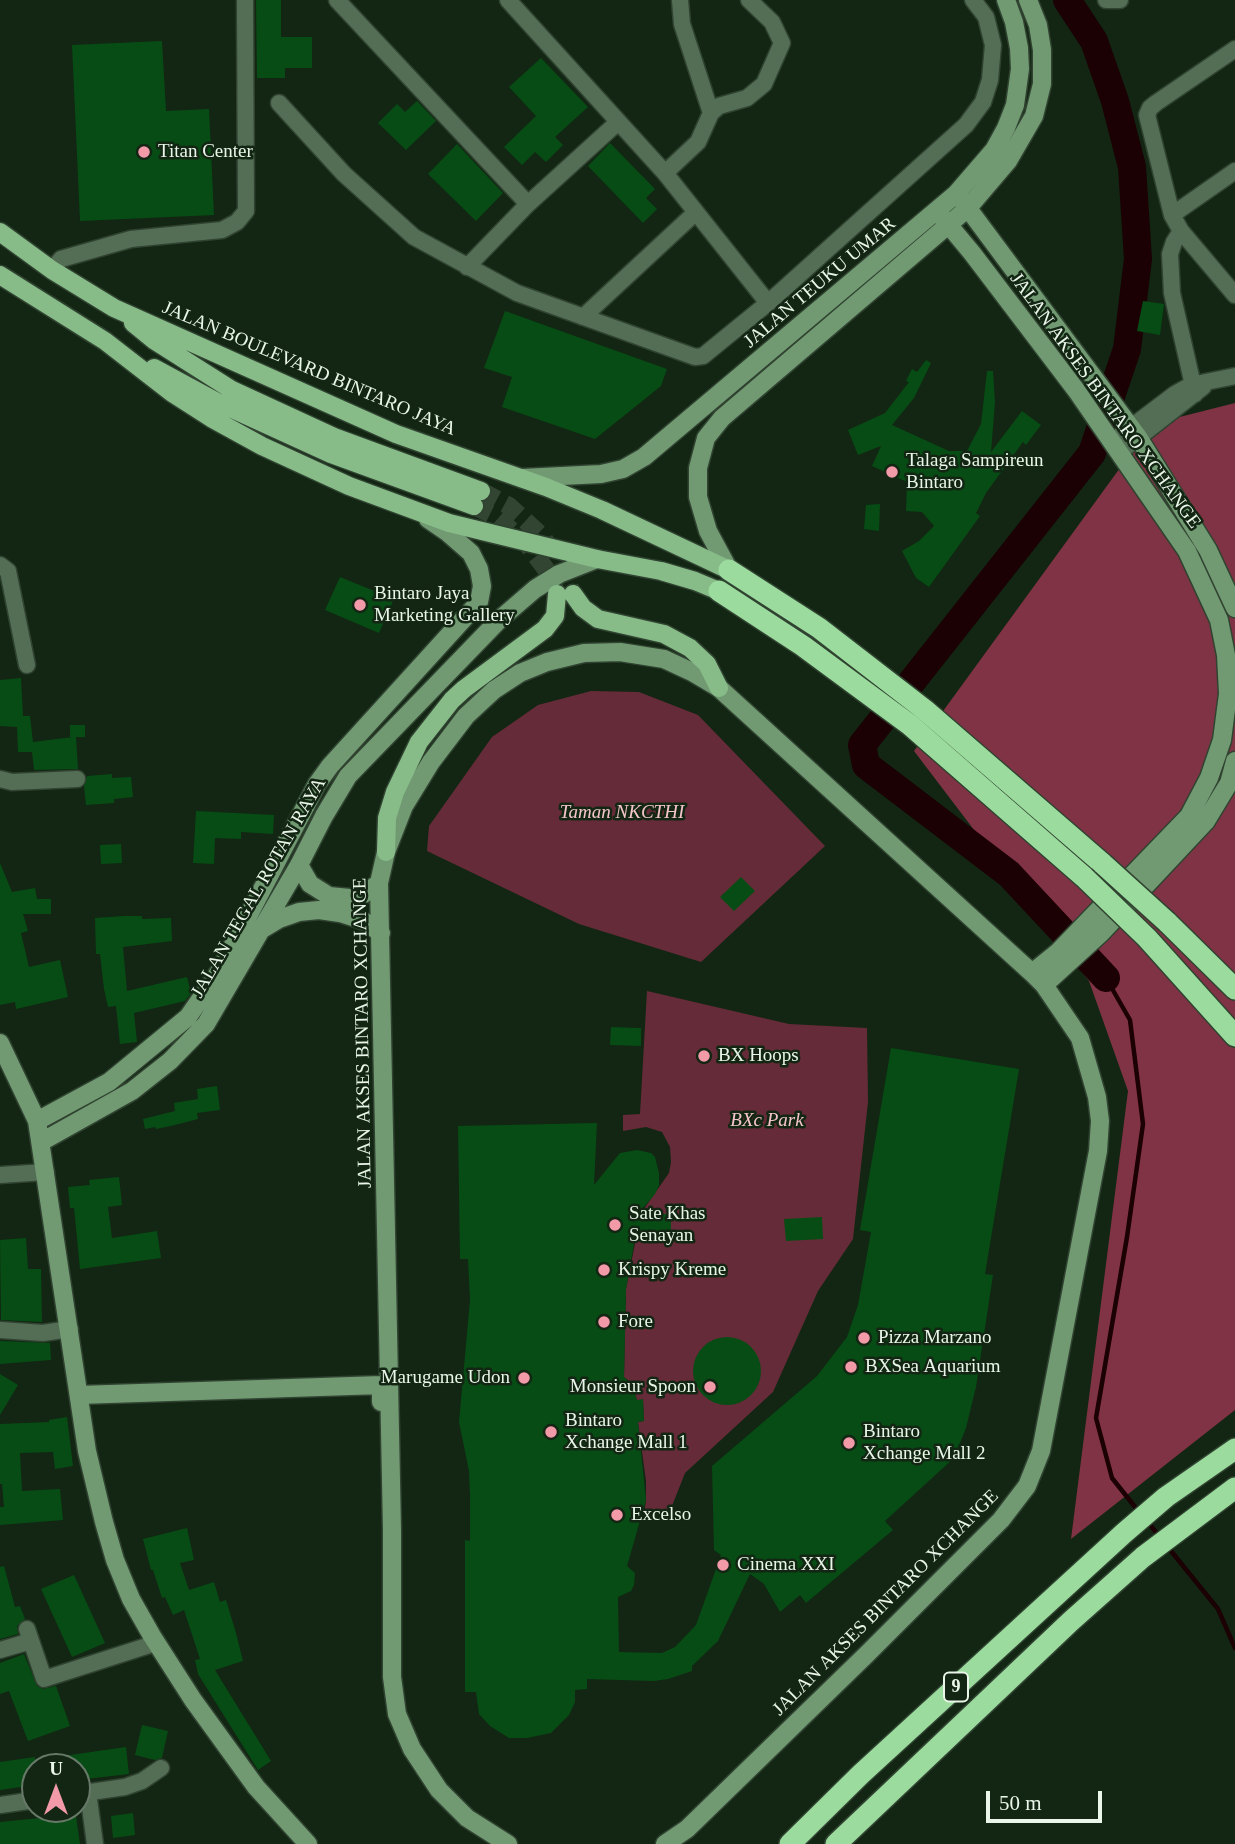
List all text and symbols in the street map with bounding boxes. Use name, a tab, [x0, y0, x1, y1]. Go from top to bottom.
place label: Titan Center	[158, 141, 253, 163]
marker: Titan Center	[136, 144, 152, 160]
street label: JALAN TEUKU UMAR	[739, 213, 901, 353]
street label: JALAN AKSES BINTARO XCHANGE	[1005, 269, 1205, 533]
street label: JALAN BOULEVARD BINTARO JAYA	[159, 297, 459, 441]
place label: Talaga Sampireun Bintaro	[906, 450, 1043, 494]
marker: Talaga Sampireun Bintaro	[884, 464, 900, 480]
place label: Bintaro Jaya Marketing Gallery	[374, 583, 515, 627]
marker: Bintaro Jaya Marketing Gallery	[352, 597, 368, 613]
street label: JALAN TEGAL ROTAN RAYA	[186, 774, 332, 1002]
park label: Taman NKCTHI	[560, 802, 684, 824]
street label: JALAN AKSES BINTARO XCHANGE	[349, 878, 377, 1188]
place label: BX Hoops	[718, 1045, 799, 1067]
marker: BX Hoops	[696, 1048, 712, 1064]
park label: BXc Park	[730, 1110, 804, 1132]
place label: Sate Khas Senayan	[629, 1203, 706, 1247]
marker: Sate Khas Senayan	[607, 1217, 623, 1233]
place label: Krispy Kreme	[618, 1259, 726, 1281]
marker: Krispy Kreme	[596, 1262, 612, 1278]
place label: Fore	[618, 1311, 653, 1333]
marker: Fore	[596, 1314, 612, 1330]
place label: Pizza Marzano	[878, 1327, 991, 1349]
marker: Pizza Marzano	[856, 1330, 872, 1346]
place label: BXSea Aquarium	[865, 1356, 1001, 1378]
marker: BXSea Aquarium	[843, 1359, 859, 1375]
place label: Marugame Udon	[381, 1367, 510, 1389]
marker: Marugame Udon	[516, 1370, 532, 1386]
place label: Monsieur Spoon	[570, 1376, 696, 1398]
marker: Monsieur Spoon	[702, 1379, 718, 1395]
place label: Bintaro Xchange Mall 1	[565, 1410, 687, 1454]
place label: Bintaro Xchange Mall 2	[863, 1421, 985, 1465]
marker: Bintaro Xchange Mall 1	[543, 1424, 559, 1440]
marker: Bintaro Xchange Mall 2	[841, 1435, 857, 1451]
street label: JALAN AKSES BINTARO XCHANGE	[768, 1485, 1004, 1721]
place label: Excelso	[631, 1504, 691, 1526]
marker: Excelso	[609, 1507, 625, 1523]
place label: Cinema XXI	[737, 1554, 835, 1576]
marker: Cinema XXI	[715, 1557, 731, 1573]
road number: 9	[944, 1672, 968, 1702]
north arrow	[21, 1753, 91, 1823]
text: U	[49, 1758, 63, 1779]
scale bar	[990, 1778, 1106, 1822]
text: 50 m	[999, 1791, 1042, 1815]

